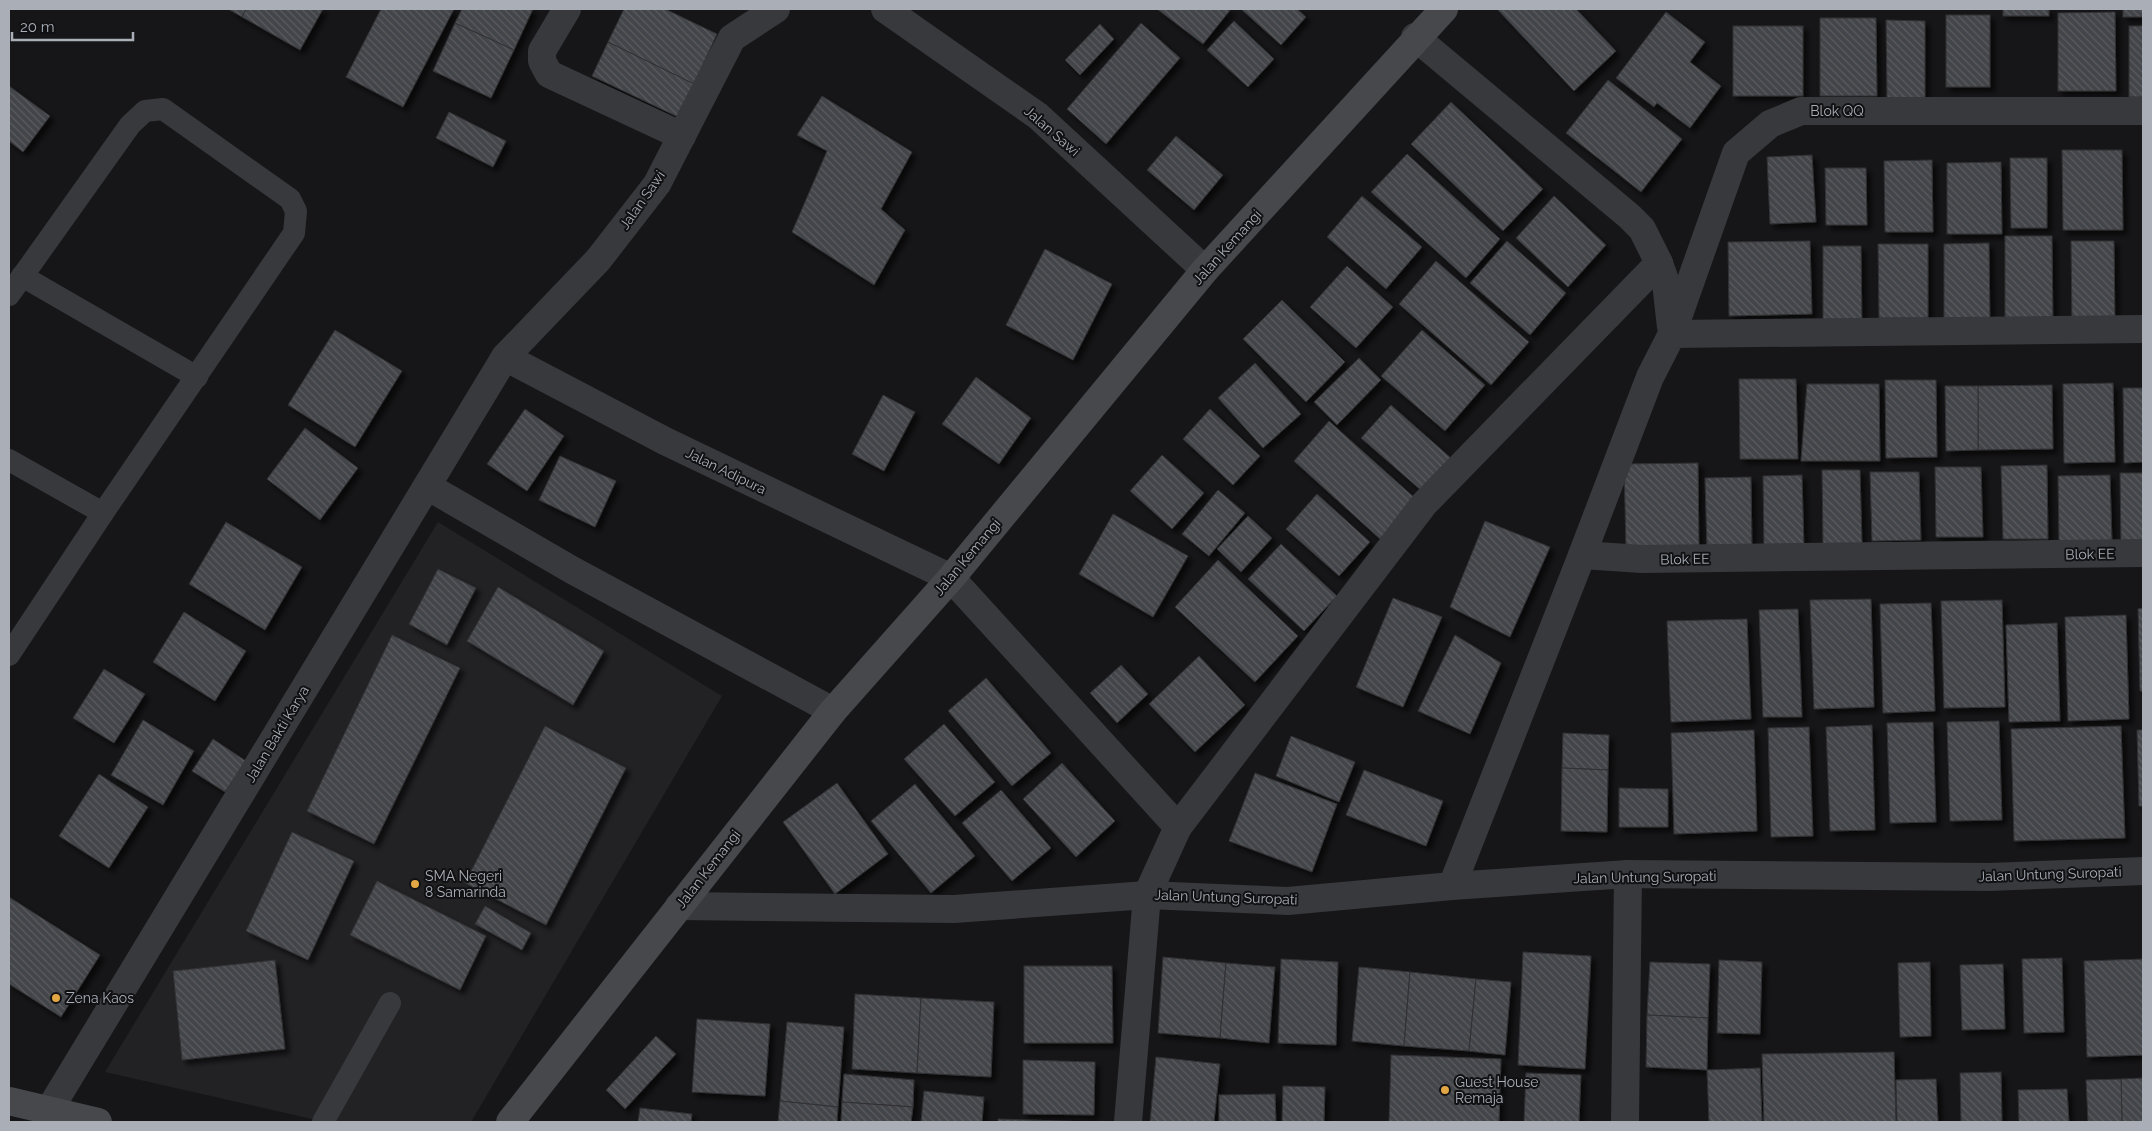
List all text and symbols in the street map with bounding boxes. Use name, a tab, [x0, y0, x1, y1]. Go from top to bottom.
scale bar	[12, 10, 134, 42]
text: 20 m	[20, 18, 55, 36]
street label: Jalan Sawi	[1021, 103, 1083, 159]
street label: Blok QQ	[1810, 103, 1864, 119]
street label: Jalan Sawi	[616, 168, 668, 232]
street label: Jalan Kemangi	[1189, 207, 1265, 287]
street label: Jalan Adipura	[683, 445, 769, 497]
street label: Jalan Kemangi	[930, 516, 1004, 598]
street label: Blok EE	[2065, 546, 2115, 562]
street label: Blok EE	[1660, 551, 1710, 567]
street label: Jalan Bakti Karya	[242, 683, 312, 785]
street label: Jalan Kemangi	[673, 827, 743, 911]
street label: Jalan Untung Suropati	[1978, 864, 2122, 884]
place label: SMA Negeri 8 Samarinda	[425, 868, 506, 900]
street label: Jalan Untung Suropati	[1573, 868, 1717, 886]
marker: SMA Negeri 8 Samarinda	[409, 878, 421, 890]
street label: Jalan Untung Suropati	[1154, 887, 1298, 907]
place label: Zena Kaos	[66, 990, 134, 1006]
marker: Zena Kaos	[50, 992, 62, 1004]
place label: Guest House Remaja	[1455, 1074, 1538, 1106]
marker: Guest House Remaja	[1439, 1084, 1451, 1096]

